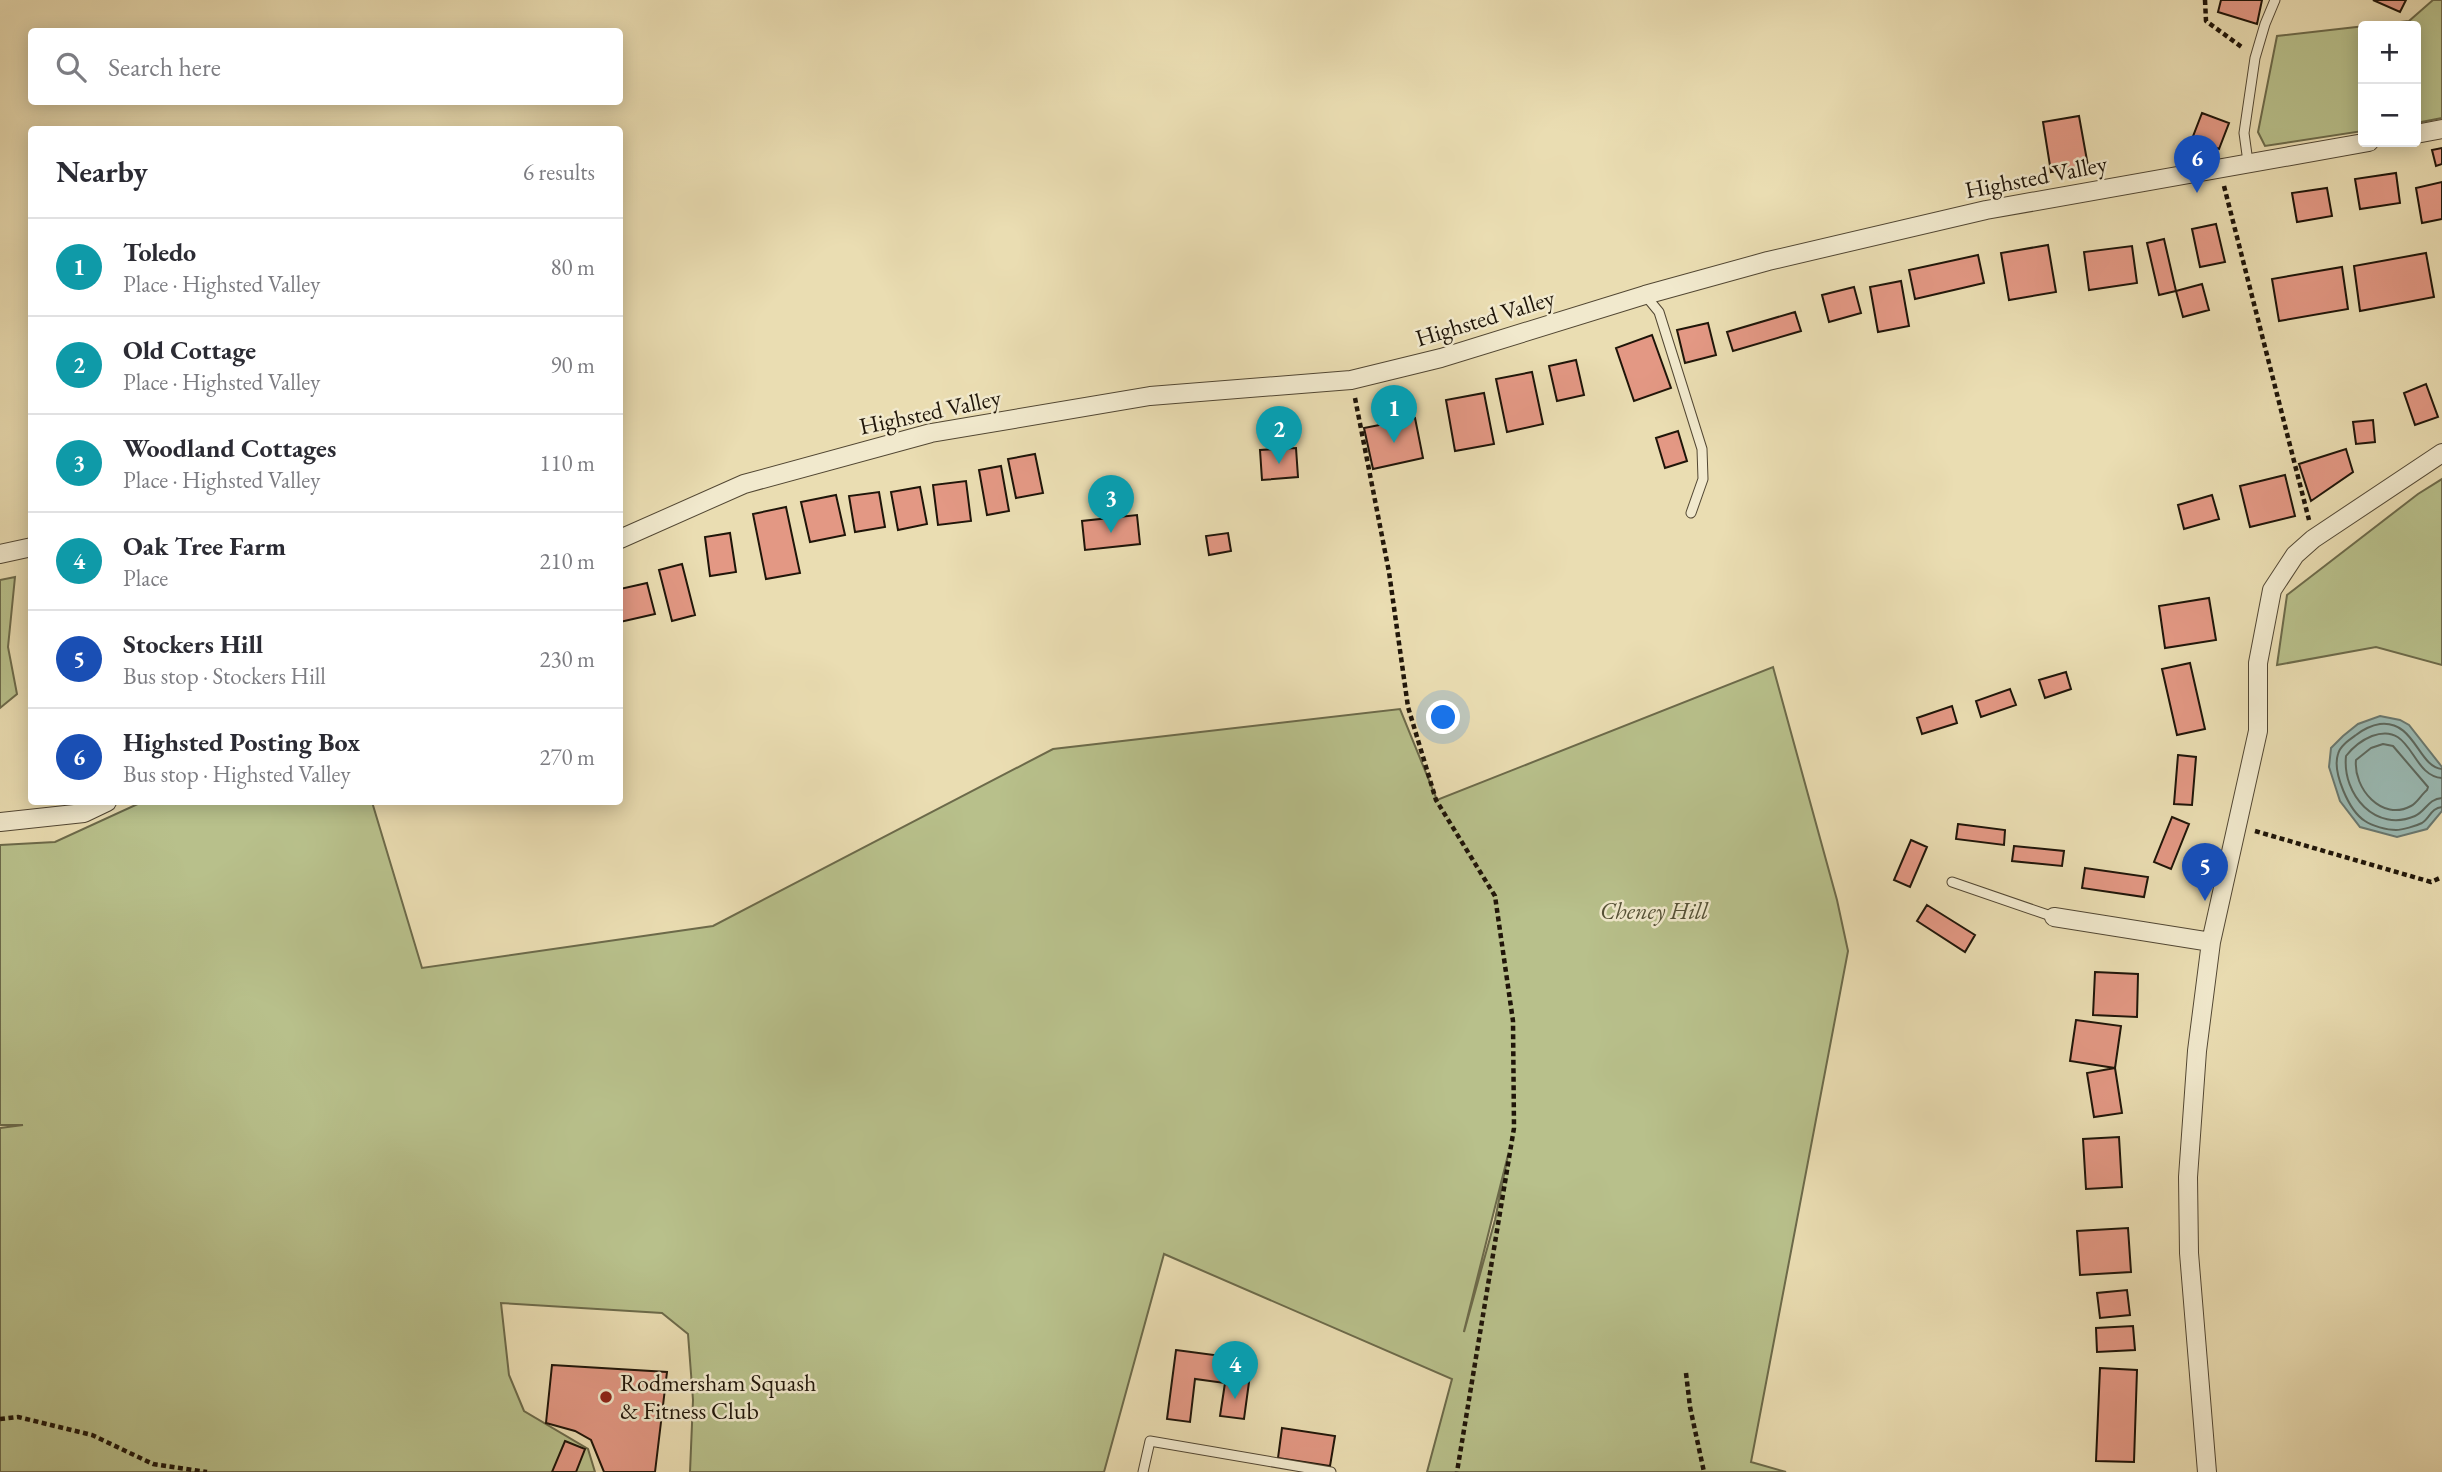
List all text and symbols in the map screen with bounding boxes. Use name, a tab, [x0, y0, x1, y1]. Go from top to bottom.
map controls	[2358, 21, 2421, 147]
button: +	[2358, 21, 2421, 84]
search box	[28, 28, 623, 105]
icon: search	[52, 48, 90, 86]
text: Search here	[108, 50, 221, 84]
button: −	[2358, 84, 2421, 147]
pin: 6	[2174, 135, 2220, 193]
street label: Highsted Valley	[1962, 147, 2110, 205]
text: Nearby	[56, 152, 148, 191]
text: 6 results	[523, 157, 595, 187]
text: Toledo	[123, 235, 196, 269]
text: 1	[73, 252, 85, 282]
text: 80 m	[550, 252, 595, 282]
text: Place · Highsted Valley	[123, 269, 320, 299]
street label: Highsted Valley	[1411, 281, 1559, 353]
text: Old Cottage	[123, 333, 256, 367]
text: 2	[73, 350, 85, 380]
text: 90 m	[550, 350, 595, 380]
text: Place · Highsted Valley	[123, 367, 320, 397]
street label: Highsted Valley	[856, 381, 1004, 442]
pin: 1	[1371, 385, 1417, 443]
pin: 2	[1256, 406, 1302, 464]
text: Woodland Cottages	[123, 431, 336, 465]
text: 3	[73, 448, 85, 478]
text: 110 m	[539, 448, 595, 478]
text: Place · Highsted Valley	[123, 465, 320, 495]
pin: 3	[1088, 475, 1134, 533]
text: Oak Tree Farm	[123, 529, 286, 563]
text: 4	[73, 546, 85, 576]
text: 210 m	[539, 546, 595, 576]
text: Place	[123, 563, 168, 593]
text: Stockers Hill	[123, 627, 263, 661]
text: 5	[73, 644, 85, 674]
text: 230 m	[539, 644, 595, 674]
text: Bus stop · Stockers Hill	[123, 661, 326, 691]
your location	[1426, 700, 1460, 734]
text: Highsted Posting Box	[123, 725, 360, 759]
text: 6	[73, 742, 85, 772]
text: 270 m	[539, 742, 595, 772]
text: Bus stop · Highsted Valley	[123, 759, 351, 789]
pin: 5	[2182, 843, 2228, 901]
park label: Cheney Hill	[1600, 895, 1709, 926]
pin: 4	[1212, 1341, 1258, 1399]
place label: Rodmersham Squash & Fitness Club	[620, 1367, 816, 1426]
marker: Rodmersham Squash & Fitness Club	[598, 1389, 614, 1405]

